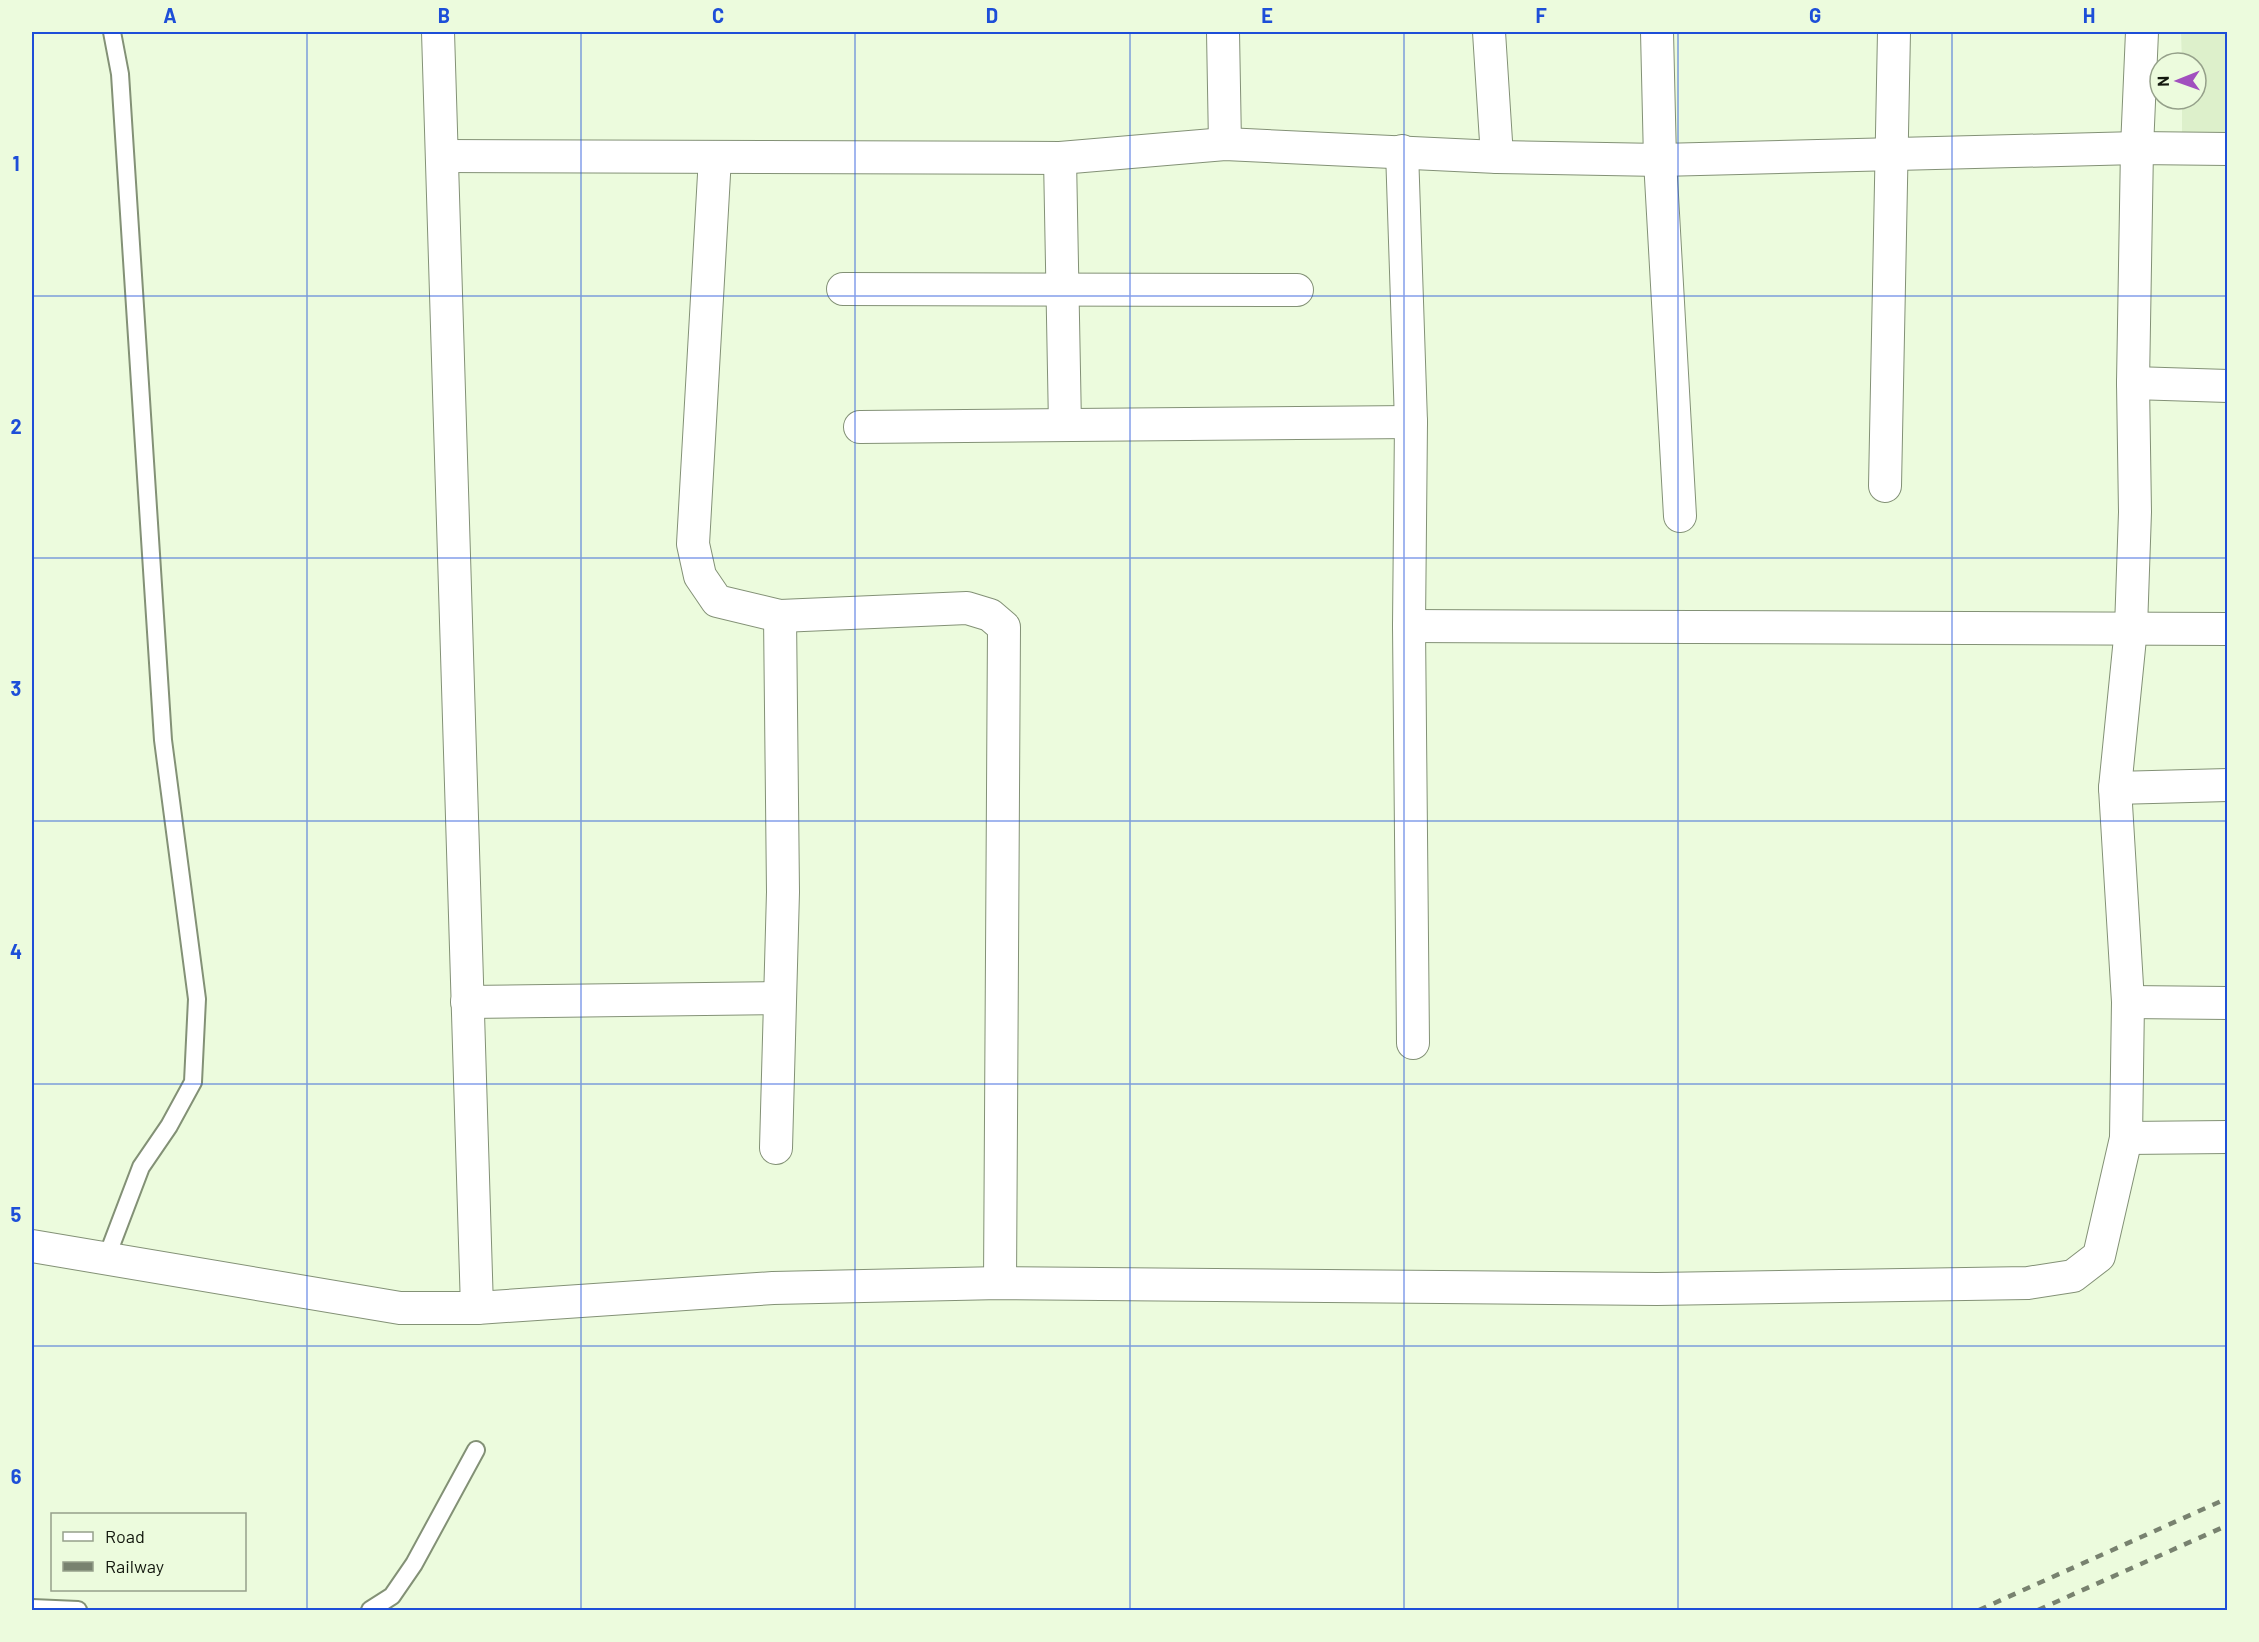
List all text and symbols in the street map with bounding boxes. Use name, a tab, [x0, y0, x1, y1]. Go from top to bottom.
text: A	[163, 3, 177, 27]
text: B	[438, 3, 450, 27]
text: C	[712, 3, 724, 27]
text: D	[986, 3, 998, 27]
text: E	[1261, 3, 1273, 27]
text: F	[1535, 3, 1547, 27]
text: G	[1809, 3, 1821, 27]
text: H	[2083, 3, 2095, 27]
north arrow	[2148, 51, 2208, 111]
text: N	[2153, 76, 2172, 87]
text: 1	[12, 151, 20, 175]
text: 2	[10, 414, 22, 438]
text: 3	[11, 676, 21, 700]
text: 4	[10, 939, 22, 963]
text: 5	[11, 1202, 22, 1226]
text: 6	[11, 1464, 22, 1488]
legend	[51, 1513, 246, 1591]
text: Road	[105, 1525, 145, 1547]
text: Railway	[105, 1555, 164, 1577]

